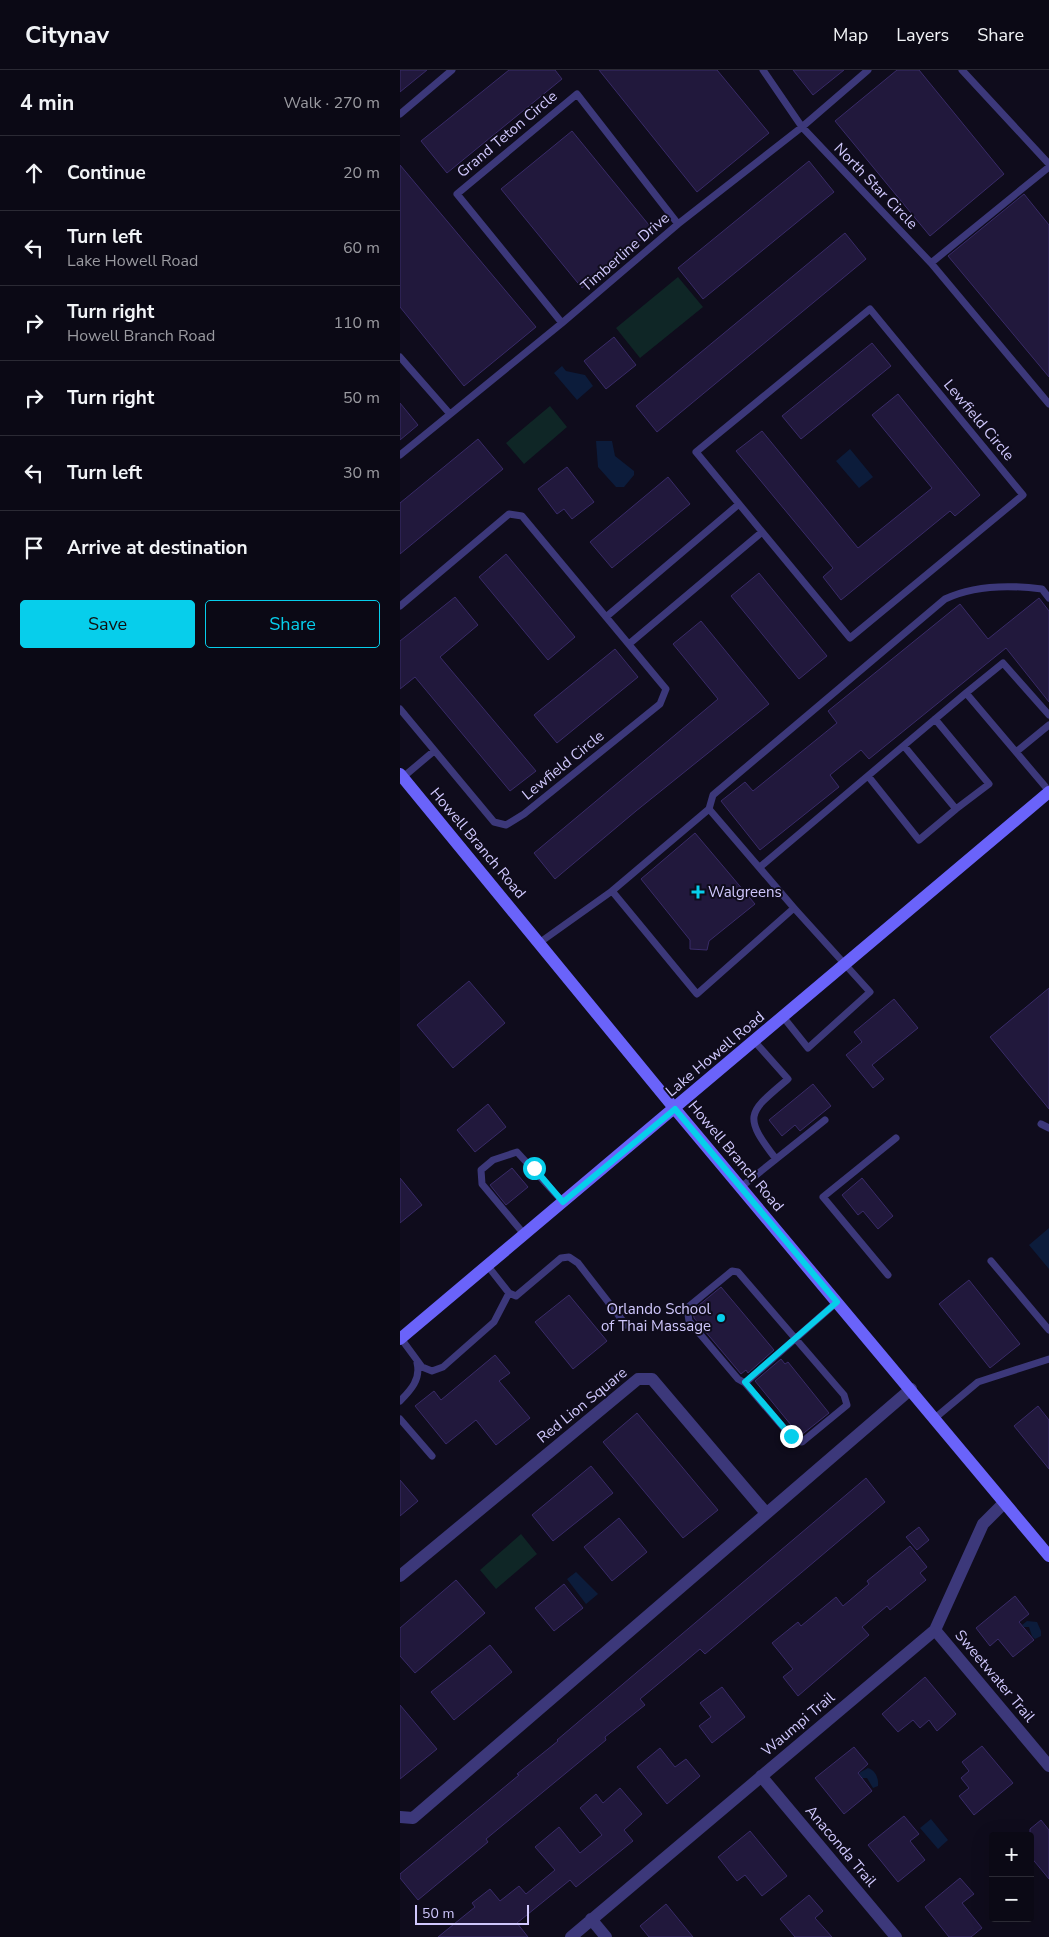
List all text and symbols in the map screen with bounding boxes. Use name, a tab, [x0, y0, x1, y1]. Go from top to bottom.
text: Citynav	[25, 19, 109, 51]
text: Map	[833, 23, 868, 47]
text: Layers	[896, 23, 949, 47]
text: Share	[977, 23, 1024, 47]
street label: Grand Teton Circle	[453, 86, 561, 182]
text: 4 min	[20, 89, 74, 117]
text: Walk · 270 m	[284, 92, 380, 114]
street label: North Star Circle	[830, 139, 922, 233]
icon: ahead	[20, 159, 48, 187]
text: Continue	[67, 160, 146, 186]
text: 20 m	[343, 162, 380, 184]
street label: Timberline Drive	[576, 208, 674, 296]
text: Turn left	[67, 224, 142, 250]
icon: left	[20, 234, 48, 262]
text: 60 m	[343, 237, 380, 259]
text: Lake Howell Road	[67, 250, 198, 272]
text: Turn right	[67, 299, 154, 325]
icon: right	[20, 309, 48, 337]
text: 110 m	[333, 312, 380, 334]
text: Howell Branch Road	[67, 325, 215, 347]
street label: Lewfield Circle	[939, 375, 1019, 465]
icon: right	[20, 384, 48, 412]
text: Turn right	[67, 385, 154, 411]
text: 50 m	[343, 387, 380, 409]
icon: left	[20, 459, 48, 487]
text: Turn left	[67, 460, 142, 486]
text: 30 m	[343, 462, 380, 484]
icon: arrive	[20, 534, 48, 562]
text: Arrive at destination	[67, 535, 248, 561]
button: Save	[20, 600, 195, 648]
button: Share	[205, 600, 380, 648]
street label: Lewfield Circle	[518, 726, 608, 804]
street label: Howell Branch Road	[426, 783, 530, 903]
place label: Walgreens	[708, 882, 782, 902]
marker: Walgreens	[692, 886, 704, 898]
street label: Lake Howell Road	[661, 1007, 769, 1101]
street label: Howell Branch Road	[684, 1096, 788, 1216]
route start	[523, 1157, 546, 1180]
place label: Orlando School of Thai Massage	[601, 1299, 712, 1336]
marker: Orlando School of Thai Massage	[715, 1312, 727, 1324]
street label: Red Lion Square	[533, 1362, 631, 1448]
route end	[780, 1425, 803, 1448]
street label: Sweetwater Trail	[950, 1626, 1040, 1727]
street label: Waumpi Trail	[757, 1687, 839, 1761]
street label: Anaconda Trail	[801, 1801, 881, 1891]
map controls	[989, 1832, 1034, 1922]
button: +	[989, 1832, 1034, 1877]
button: −	[989, 1877, 1034, 1922]
scale bar	[415, 1902, 529, 1925]
text: 50 m	[422, 1904, 454, 1923]

